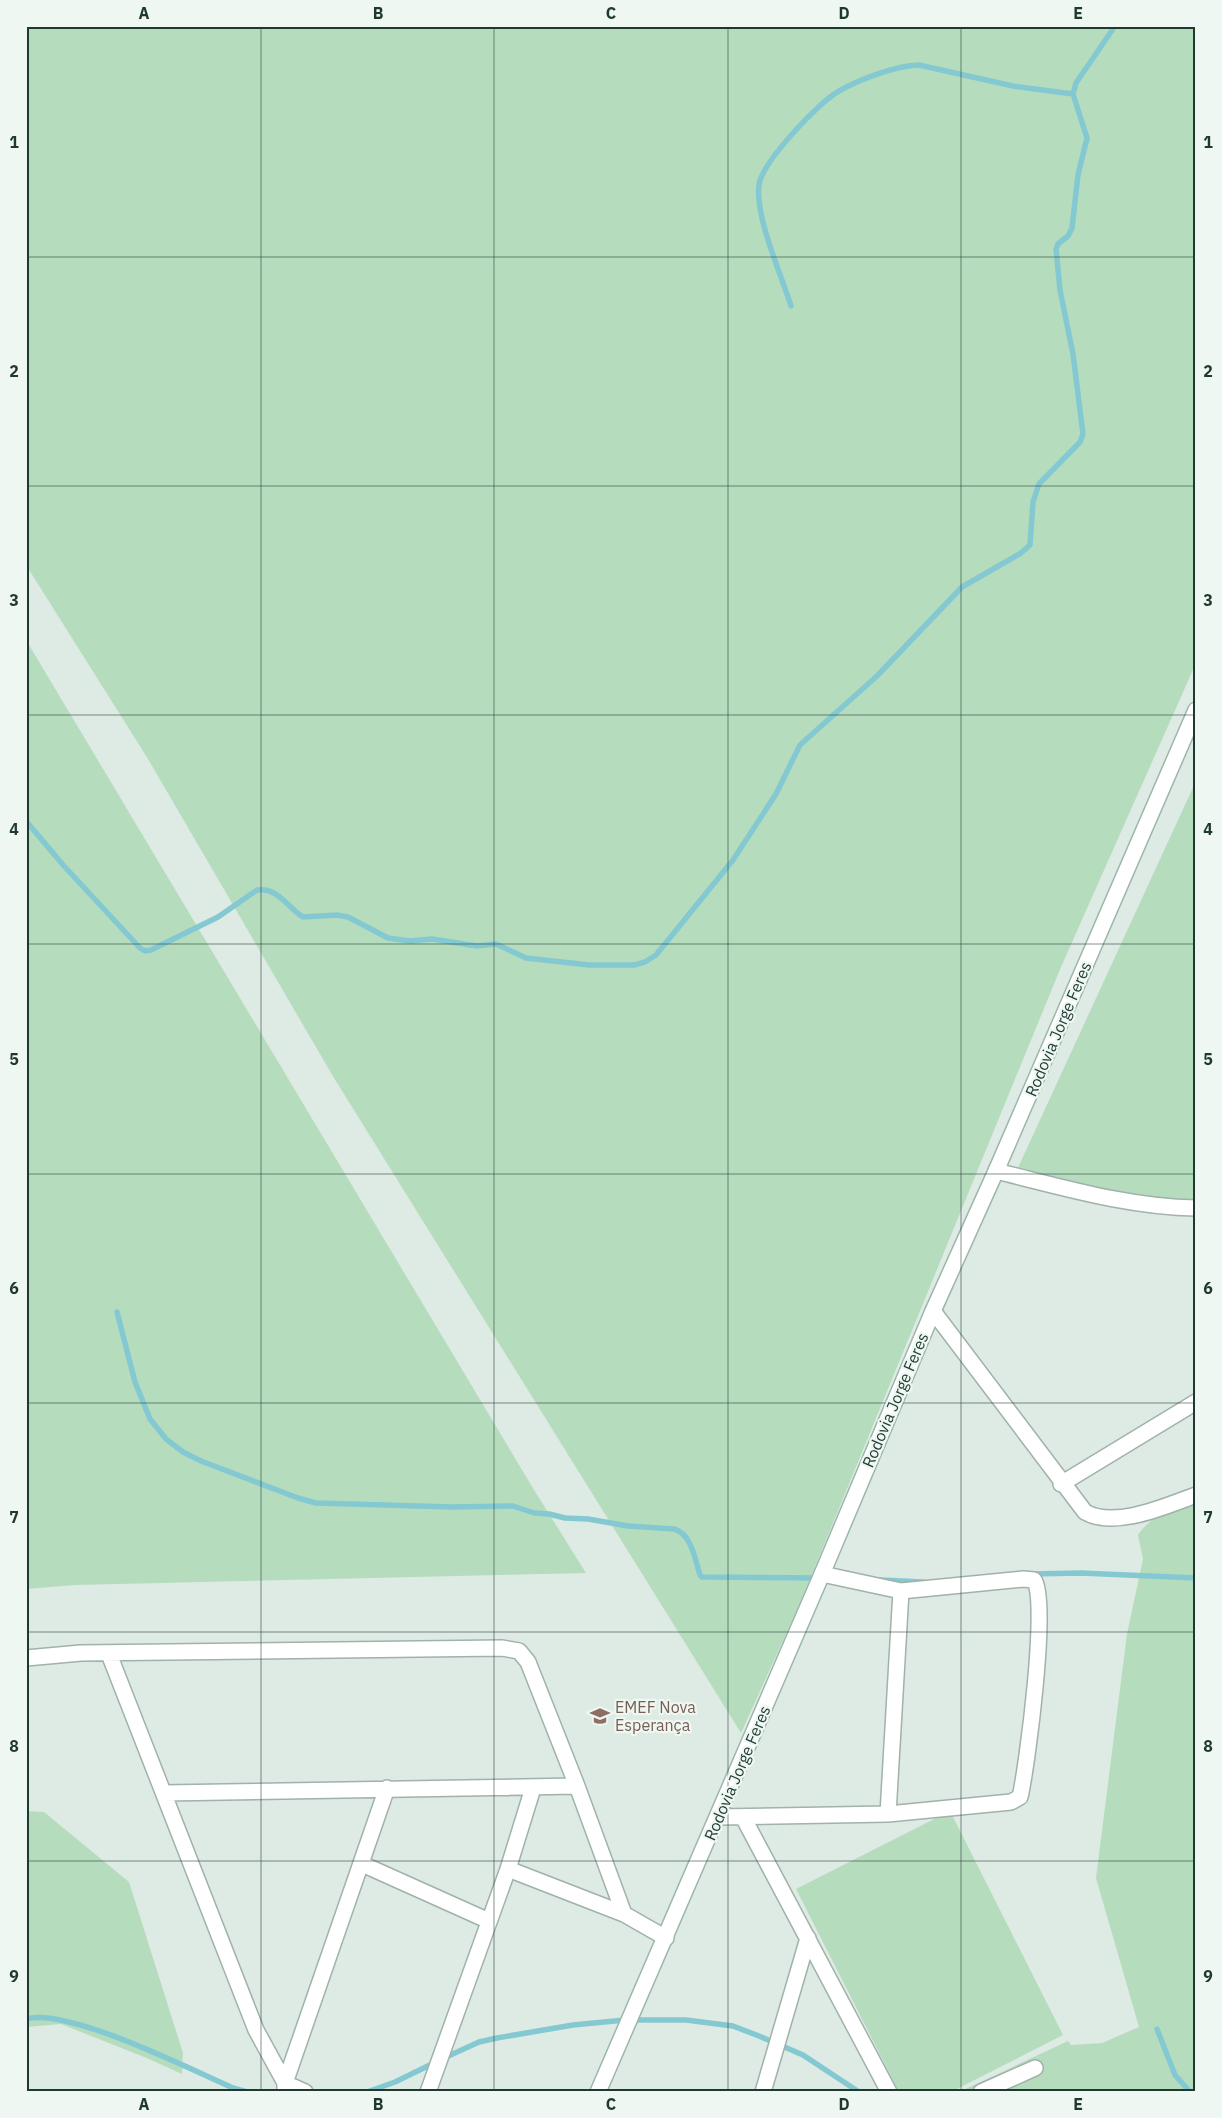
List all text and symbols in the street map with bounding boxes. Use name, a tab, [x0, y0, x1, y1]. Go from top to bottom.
text: A	[139, 3, 150, 23]
text: B	[373, 3, 384, 23]
text: C	[606, 3, 616, 23]
text: D	[838, 3, 850, 23]
text: E	[1073, 3, 1083, 23]
text: 1	[9, 132, 19, 152]
text: 1	[1203, 132, 1213, 152]
text: 2	[9, 361, 19, 381]
text: 2	[1203, 361, 1213, 381]
text: 3	[9, 590, 19, 610]
text: 3	[1203, 590, 1213, 610]
text: 4	[9, 819, 19, 839]
text: 4	[1203, 819, 1213, 839]
street label: Rodovia Jorge Feres	[1021, 959, 1095, 1099]
text: 5	[9, 1049, 19, 1069]
text: 5	[1203, 1049, 1213, 1069]
text: 6	[9, 1278, 19, 1298]
text: 6	[1203, 1278, 1213, 1298]
street label: Rodovia Jorge Feres	[858, 1330, 932, 1470]
text: 7	[9, 1507, 19, 1527]
text: 7	[1203, 1507, 1213, 1527]
place label: EMEF Nova Esperança	[615, 1697, 696, 1735]
street label: Rodovia Jorge Feres	[700, 1703, 774, 1843]
school or university icon: EMEF Nova Esperança	[589, 1705, 611, 1727]
text: 8	[9, 1736, 19, 1756]
text: 8	[1203, 1736, 1213, 1756]
text: 9	[9, 1966, 19, 1986]
text: 9	[1203, 1966, 1213, 1986]
text: A	[139, 2094, 150, 2114]
text: B	[373, 2094, 384, 2114]
text: C	[606, 2094, 616, 2114]
text: D	[838, 2094, 850, 2114]
text: E	[1073, 2094, 1083, 2114]

